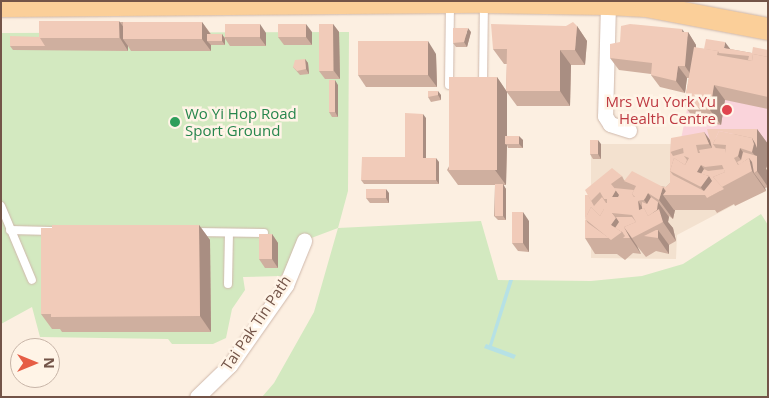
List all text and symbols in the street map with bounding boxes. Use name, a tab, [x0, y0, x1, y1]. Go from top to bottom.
place label: Mrs Wu York Yu Health Centre	[605, 92, 716, 127]
marker: Mrs Wu York Yu Health Centre	[720, 103, 734, 117]
place label: Wo Yi Hop Road Sport Ground	[185, 104, 297, 139]
marker: Wo Yi Hop Road Sport Ground	[169, 116, 181, 128]
street label: Tai Pak Tin Path	[218, 272, 294, 374]
north arrow	[10, 338, 60, 388]
text: N	[40, 357, 59, 369]

